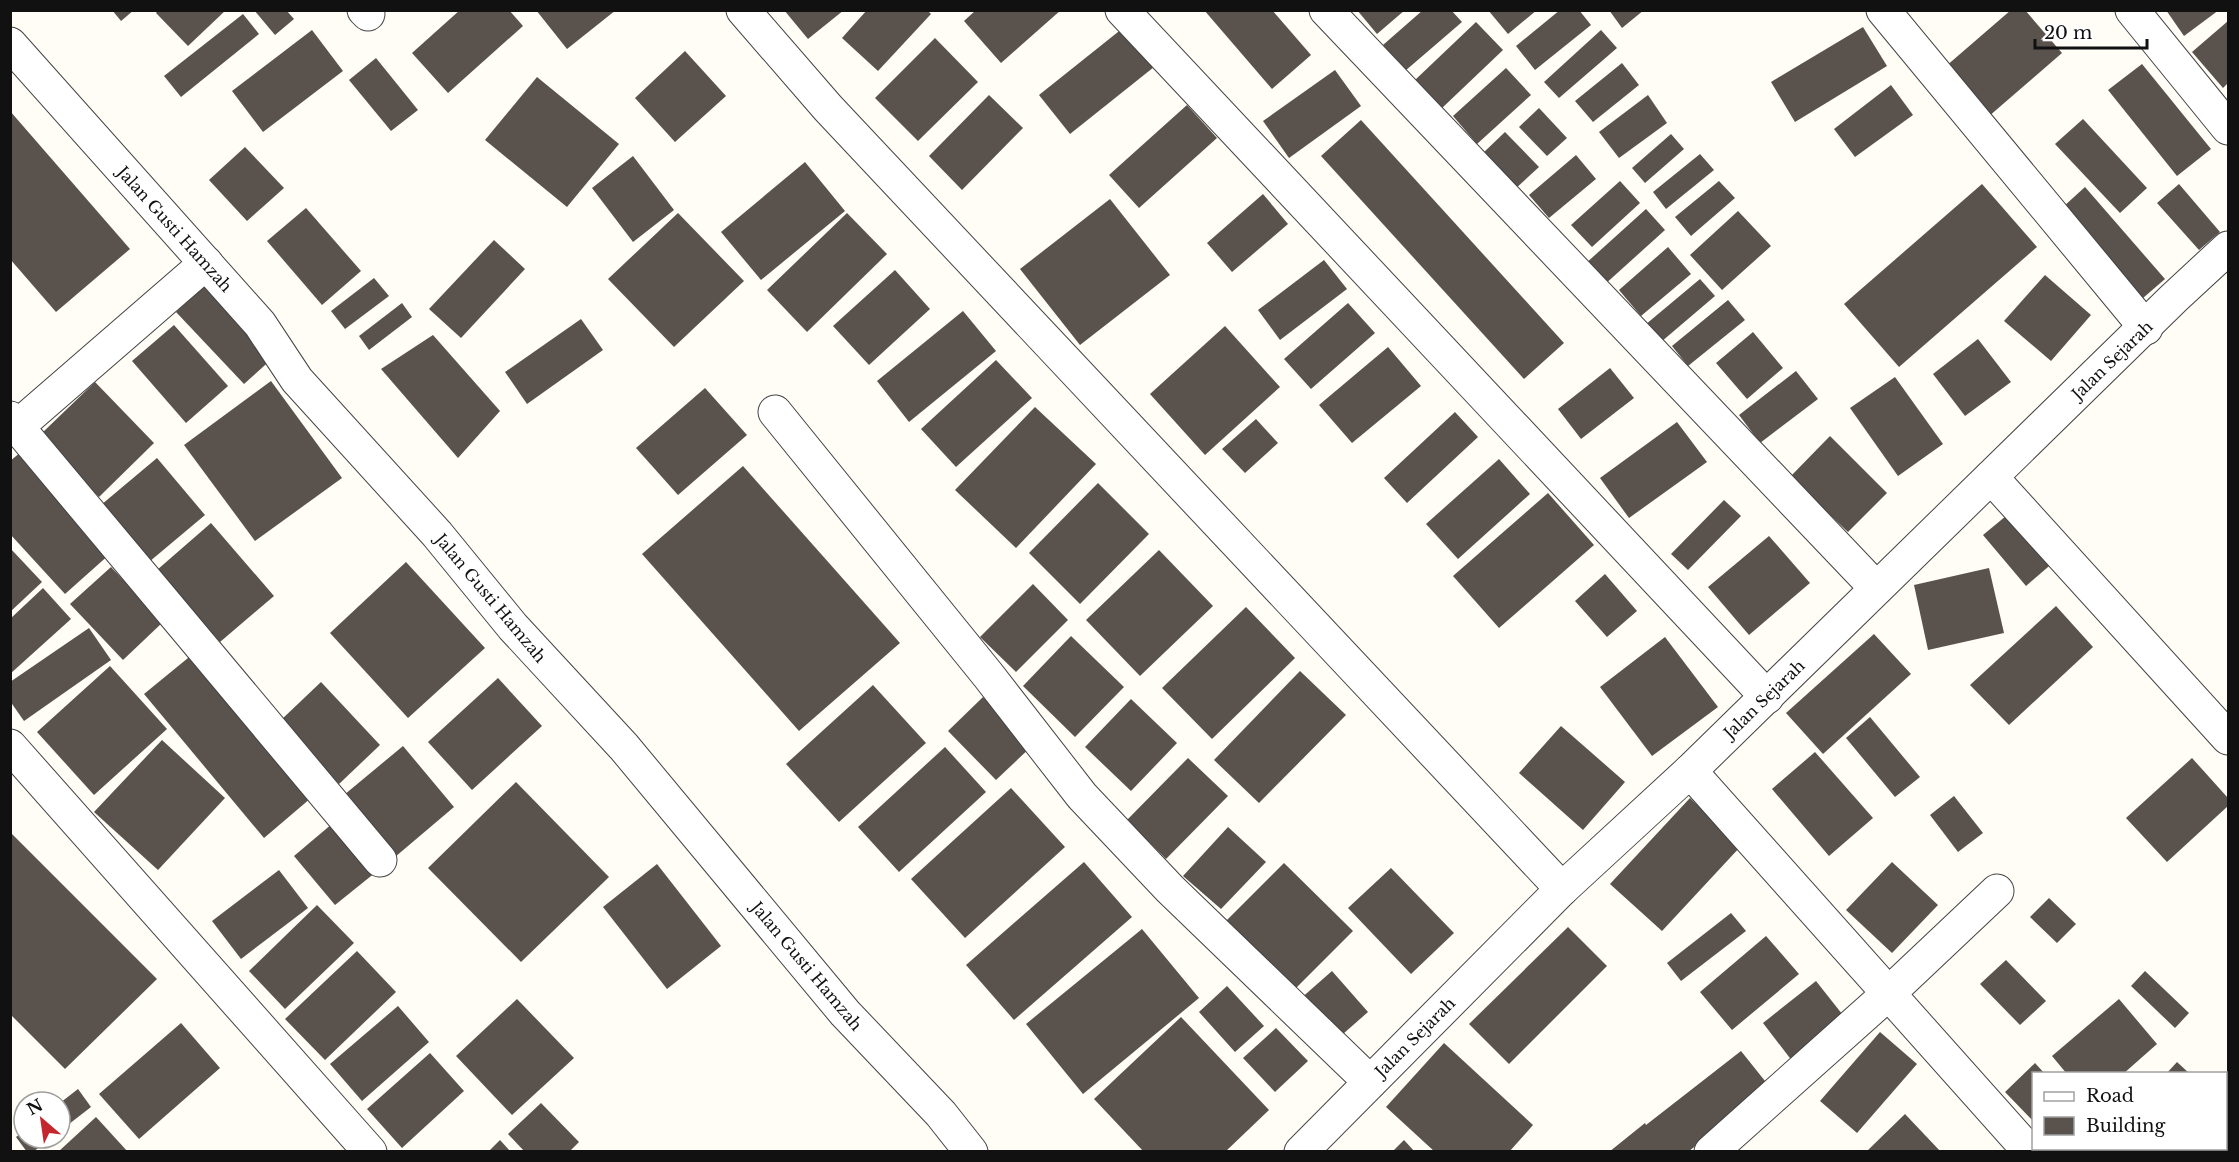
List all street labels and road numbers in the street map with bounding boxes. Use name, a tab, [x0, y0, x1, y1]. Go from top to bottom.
street label: Jalan Gusti Hamzah	[112, 161, 237, 296]
street label: Jalan Sejarah	[2066, 316, 2157, 405]
street label: Jalan Gusti Hamzah	[430, 528, 551, 666]
street label: Jalan Sejarah	[1718, 655, 1809, 744]
street label: Jalan Gusti Hamzah	[746, 896, 867, 1034]
street label: Jalan Sejarah	[1369, 993, 1459, 1083]

